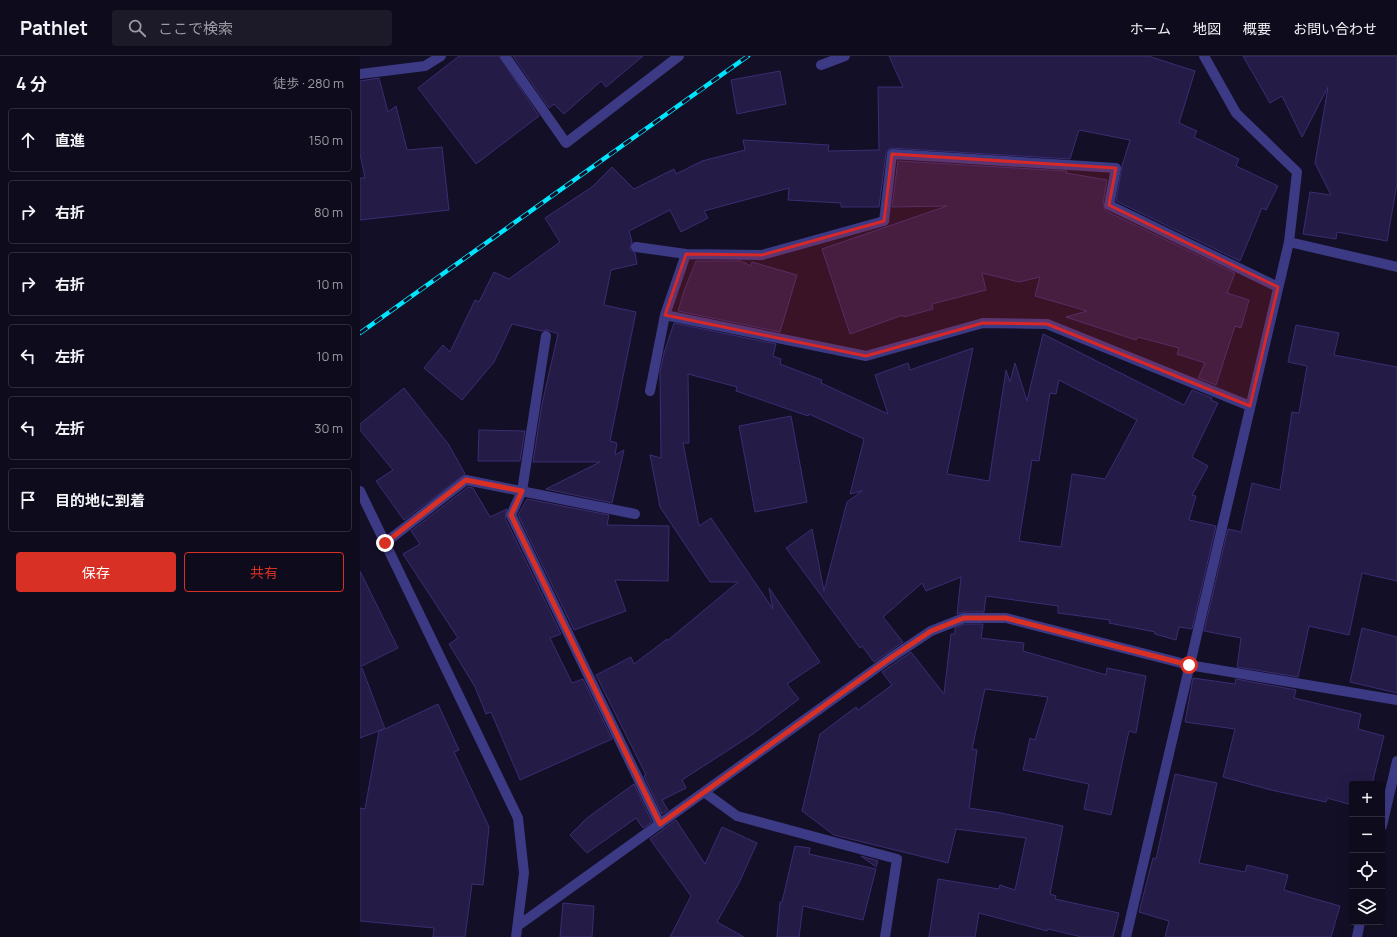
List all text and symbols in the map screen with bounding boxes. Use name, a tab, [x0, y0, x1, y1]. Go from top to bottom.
search box	[112, 10, 392, 46]
text: Pathlet	[20, 15, 88, 41]
icon: search	[126, 17, 148, 39]
text: ここで検索	[158, 18, 233, 39]
text: ホーム	[1129, 19, 1171, 38]
text: 地図	[1193, 19, 1221, 38]
text: 概要	[1243, 19, 1271, 38]
text: お問い合わせ	[1293, 19, 1377, 38]
text: 4 分	[16, 72, 47, 95]
text: 徒歩 · 280 m	[273, 74, 344, 92]
icon: ahead	[17, 129, 39, 151]
text: 直進	[55, 130, 85, 151]
text: 150 m	[309, 131, 343, 149]
icon: right	[17, 201, 39, 223]
text: 右折	[55, 202, 85, 223]
text: 80 m	[314, 203, 343, 221]
icon: right	[17, 273, 39, 295]
text: 右折	[55, 274, 85, 295]
text: 10 m	[316, 275, 343, 293]
icon: left	[17, 345, 39, 367]
text: 左折	[55, 346, 85, 367]
text: 10 m	[316, 347, 343, 365]
icon: left	[17, 417, 39, 439]
text: 左折	[55, 418, 85, 439]
text: 30 m	[314, 419, 343, 437]
icon: arrive	[17, 489, 39, 511]
text: 目的地に到着	[55, 490, 145, 511]
route end	[376, 534, 394, 552]
button: 保存	[16, 552, 176, 592]
button: 共有	[184, 552, 344, 592]
route start	[1180, 656, 1198, 674]
map controls	[1349, 781, 1385, 925]
button: +	[1349, 781, 1385, 817]
button: −	[1349, 817, 1385, 853]
button: locate	[1349, 853, 1385, 889]
button: layers	[1349, 889, 1385, 925]

